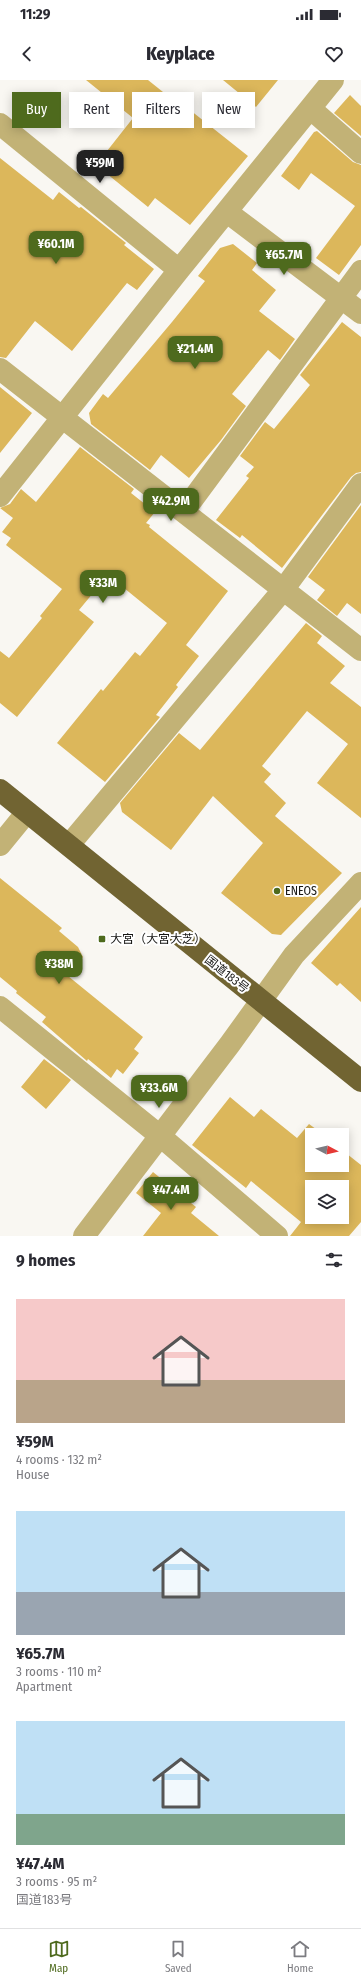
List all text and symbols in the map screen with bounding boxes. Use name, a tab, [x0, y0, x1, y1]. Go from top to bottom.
text: 11:29	[20, 5, 50, 23]
icon: back	[16, 43, 38, 65]
text: Keyplace	[146, 43, 215, 65]
icon: heart	[323, 43, 345, 65]
chip: Buy	[12, 92, 61, 128]
chip: Rent	[69, 92, 124, 128]
chip: Filters	[132, 92, 194, 128]
chip: New	[202, 92, 255, 128]
pin: ¥59M	[76, 150, 124, 184]
text: ¥59M	[86, 155, 114, 170]
pin: ¥60.1M	[23, 231, 89, 265]
text: ¥60.1M	[38, 236, 74, 251]
pin: ¥65.7M	[251, 242, 317, 276]
text: ¥65.7M	[265, 247, 303, 262]
pin: ¥21.4M	[162, 336, 228, 370]
text: ¥21.4M	[177, 341, 213, 356]
pin: ¥42.9M	[138, 488, 204, 522]
text: ¥42.9M	[152, 493, 190, 508]
pin: ¥33M	[79, 570, 127, 604]
text: ¥33M	[89, 575, 117, 590]
place label: ENEOS	[285, 884, 317, 898]
marker: ENEOS	[272, 886, 282, 896]
place label: 大宮（大宮大芝）	[110, 932, 206, 946]
marker: 大宮（大宮大芝）	[97, 934, 107, 944]
pin: ¥38M	[35, 951, 83, 985]
street label: 国道183号	[202, 952, 252, 996]
text: ¥38M	[45, 956, 73, 971]
pin: ¥33.6M	[126, 1075, 192, 1109]
text: ¥33.6M	[140, 1080, 178, 1095]
north arrow	[305, 1128, 349, 1172]
map controls	[305, 1128, 349, 1224]
pin: ¥47.4M	[138, 1177, 204, 1211]
button: layers	[305, 1180, 349, 1224]
text: ¥47.4M	[152, 1182, 190, 1197]
icon: filters	[323, 1249, 345, 1271]
text: 9 homes	[16, 1250, 75, 1271]
icon: home	[145, 1325, 217, 1397]
text: ¥59M	[16, 1431, 54, 1452]
text: 4 rooms · 132 m²	[16, 1452, 102, 1467]
text: House	[16, 1467, 50, 1482]
icon: home	[145, 1537, 217, 1609]
text: ¥65.7M	[16, 1643, 65, 1664]
text: 3 rooms · 110 m²	[16, 1664, 102, 1679]
text: Apartment	[16, 1679, 72, 1694]
icon: home	[145, 1747, 217, 1819]
text: ¥47.4M	[16, 1853, 65, 1874]
text: 3 rooms · 95 m²	[16, 1874, 97, 1889]
text: 国道183号	[16, 1892, 72, 1907]
tab: Map	[48, 1938, 70, 1975]
tab: Saved	[165, 1938, 192, 1975]
tab: Home	[287, 1938, 313, 1975]

